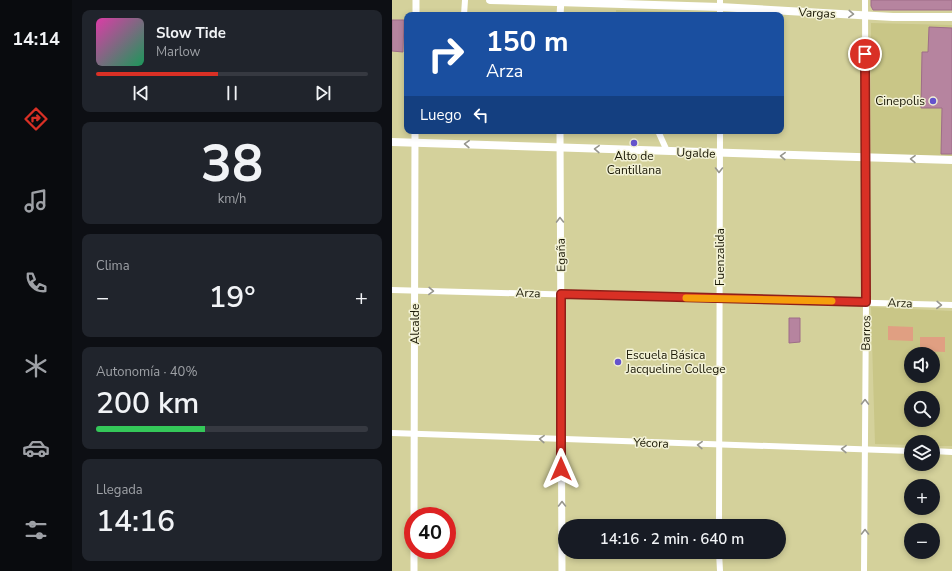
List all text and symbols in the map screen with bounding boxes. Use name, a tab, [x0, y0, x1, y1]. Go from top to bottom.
street label: Vargas	[797, 4, 836, 22]
one-way arrow	[848, 10, 854, 19]
text: Slow Tide	[156, 23, 226, 43]
text: 150 m	[486, 23, 569, 61]
text: 14:14	[12, 27, 60, 51]
icon: right	[420, 28, 472, 80]
pin	[848, 37, 882, 71]
text: Marlow	[156, 43, 201, 61]
icon: arrive	[854, 43, 876, 65]
text: Arza	[486, 59, 523, 83]
icon: previous	[130, 82, 152, 104]
icon: pause	[221, 82, 243, 104]
icon: next	[312, 82, 334, 104]
place label: Cinepolis	[875, 93, 925, 109]
marker: Cinepolis	[928, 96, 938, 106]
icon: left	[470, 104, 492, 126]
icon: directions	[22, 105, 50, 133]
text: Luego	[420, 105, 462, 125]
text: 38	[201, 128, 263, 199]
marker: Alto de Cantillana	[629, 138, 639, 148]
one-way arrow	[464, 140, 470, 149]
one-way arrow	[594, 144, 600, 153]
street label: Ugalde	[676, 144, 716, 162]
place label: Alto de Cantillana	[607, 148, 661, 178]
one-way arrow	[780, 151, 786, 160]
one-way arrow	[910, 155, 916, 164]
one-way arrow	[715, 167, 723, 173]
icon: music	[22, 187, 50, 215]
text: km/h	[218, 190, 246, 208]
one-way arrow	[556, 217, 564, 223]
street label: Fuenzalida	[712, 228, 728, 286]
street label: Egaña	[553, 238, 569, 272]
text: Clima	[96, 257, 130, 275]
icon: phone	[22, 269, 50, 297]
text: 19°	[208, 277, 256, 318]
text: −	[96, 283, 109, 313]
text: +	[355, 283, 368, 313]
street label: Arza	[515, 285, 541, 301]
one-way arrow	[428, 287, 434, 295]
street label: Arza	[887, 295, 913, 311]
one-way arrow	[936, 300, 942, 309]
street label: Alcalde	[407, 304, 423, 344]
street label: Barros	[858, 315, 874, 351]
place label: Escuela Básica Jacqueline College	[625, 347, 726, 377]
map controls	[904, 347, 940, 559]
button: sound	[904, 347, 940, 383]
icon: climate	[22, 352, 50, 380]
marker: Escuela Básica Jacqueline College	[613, 357, 623, 367]
text: Autonomía · 40%	[96, 363, 197, 381]
text: 200 km	[96, 383, 199, 424]
button: search	[904, 391, 940, 427]
one-way arrow	[861, 399, 869, 405]
icon: car	[22, 434, 50, 462]
one-way arrow	[539, 434, 545, 443]
street label: Yécora	[632, 434, 669, 452]
button: layers	[904, 435, 940, 471]
one-way arrow	[697, 440, 703, 449]
one-way arrow	[841, 444, 847, 453]
position arrow	[540, 448, 582, 490]
button: +	[904, 479, 940, 515]
text: Llegada	[96, 481, 143, 499]
text: 14:16	[96, 501, 175, 542]
one-way arrow	[557, 501, 566, 507]
speed limit sign: 40	[404, 507, 456, 559]
icon: filters	[22, 516, 50, 544]
button: −	[904, 523, 940, 559]
text: 14:16 · 2 min · 640 m	[600, 529, 744, 549]
one-way arrow	[861, 529, 869, 535]

